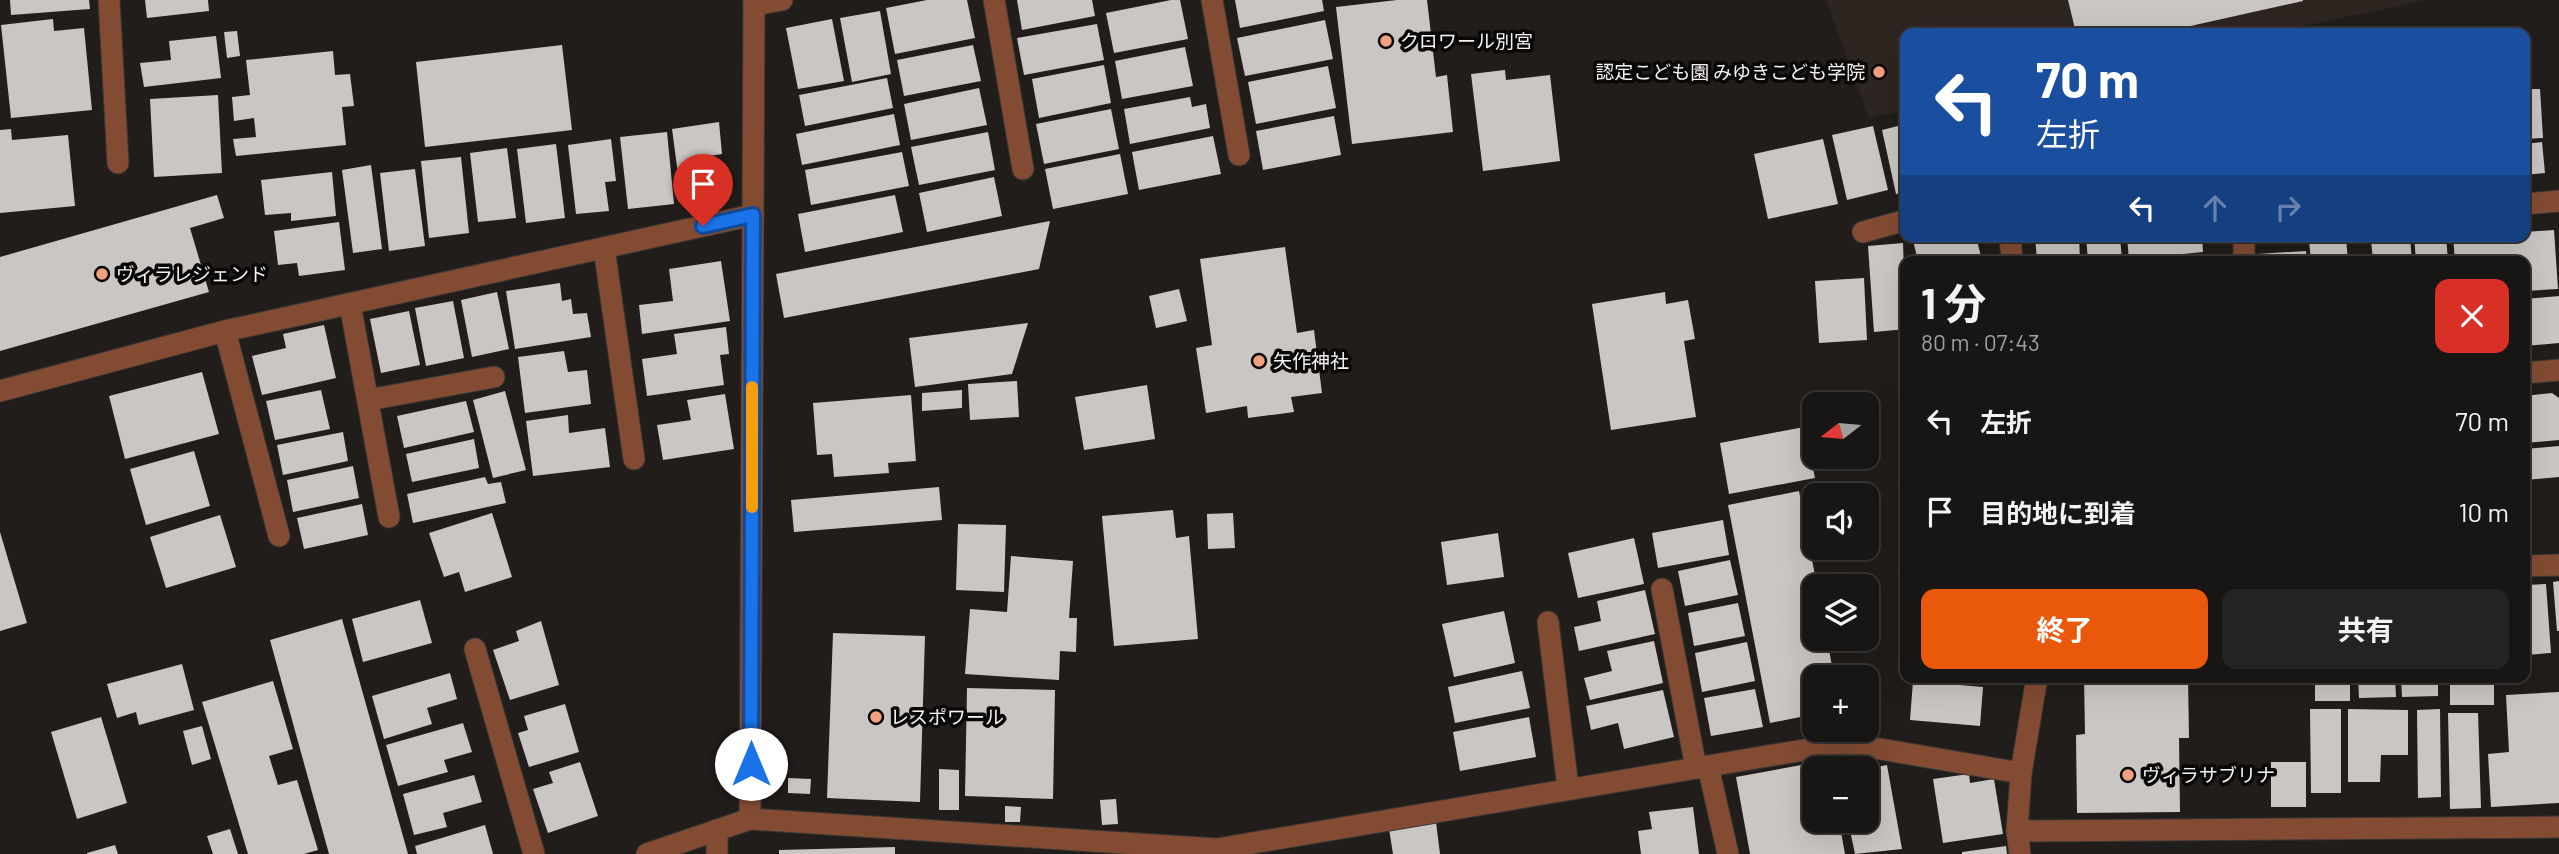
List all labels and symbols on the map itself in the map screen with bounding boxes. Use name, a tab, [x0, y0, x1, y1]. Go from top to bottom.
place label: クロワール別宮	[1400, 29, 1533, 52]
marker: クロワール別宮	[1378, 33, 1394, 49]
place label: 認定こども園 みゆきこども学院	[1595, 60, 1865, 83]
marker: 認定こども園 みゆきこども学院	[1871, 64, 1887, 80]
pin	[673, 154, 733, 226]
place label: ヴィラレジェンド	[116, 262, 268, 285]
marker: ヴィラレジェンド	[94, 266, 110, 282]
place label: 矢作神社	[1273, 349, 1349, 372]
marker: 矢作神社	[1251, 353, 1267, 369]
north arrow	[1802, 392, 1880, 469]
place label: レスポワール	[890, 705, 1004, 728]
marker: レスポワール	[868, 709, 884, 725]
position arrow	[714, 727, 788, 801]
place label: ヴィラサブリナ	[2142, 763, 2275, 786]
marker: ヴィラサブリナ	[2120, 767, 2136, 783]

